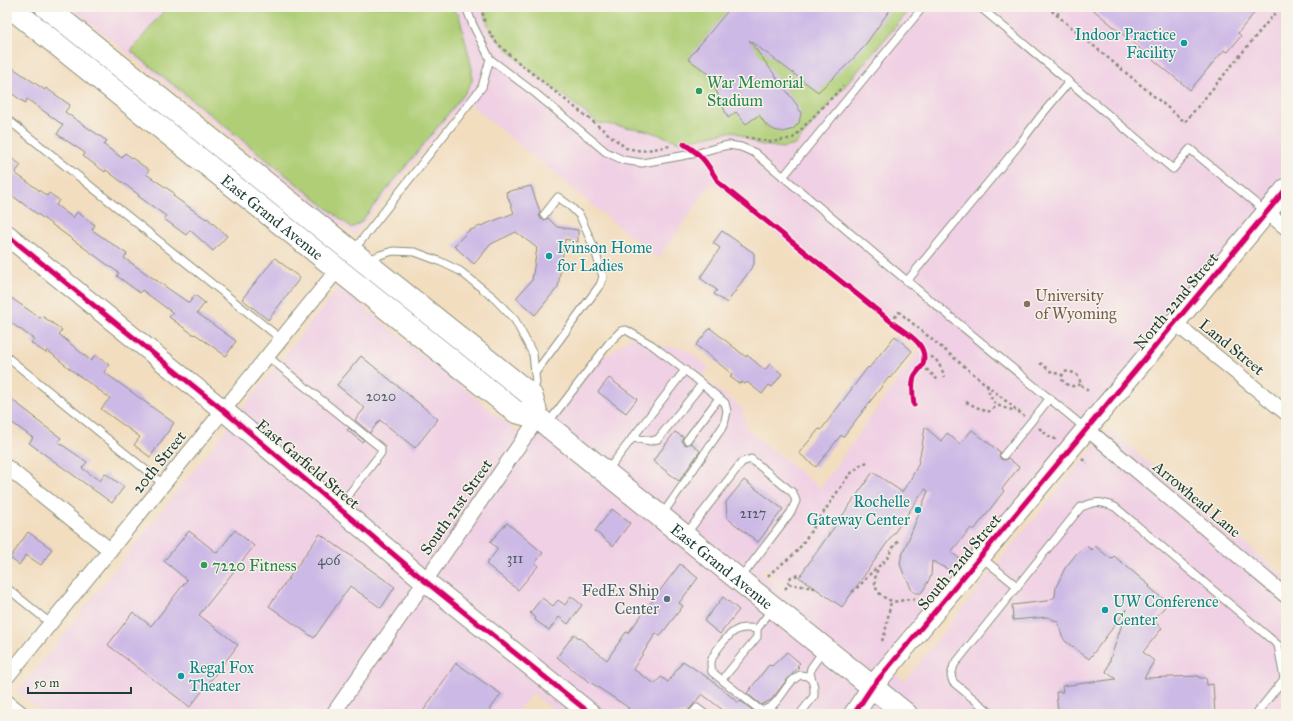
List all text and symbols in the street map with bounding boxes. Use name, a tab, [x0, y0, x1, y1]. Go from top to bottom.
place label: Indoor Practice Facility	[1075, 25, 1177, 62]
marker: Indoor Practice Facility	[1179, 38, 1189, 48]
place label: War Memorial Stadium	[707, 73, 804, 110]
marker: War Memorial Stadium	[694, 86, 704, 96]
street label: East Grand Avenue	[217, 170, 328, 264]
place label: Ivinson Home for Ladies	[557, 238, 653, 275]
street label: North 22nd Street	[1130, 248, 1222, 353]
marker: Ivinson Home for Ladies	[544, 251, 554, 261]
place label: University of Wyoming	[1035, 286, 1117, 324]
marker: University of Wyoming	[1022, 299, 1032, 309]
street label: Land Street	[1196, 315, 1269, 379]
house number: 2020	[366, 388, 396, 405]
street label: East Garfield Street	[252, 415, 364, 513]
street label: 20th Street	[128, 427, 190, 497]
street label: South 21st Street	[416, 455, 496, 559]
street label: Arrowhead Lane	[1148, 456, 1245, 541]
place label: Rochelle Gateway Center	[807, 492, 910, 529]
house number: 2127	[740, 505, 766, 522]
marker: Rochelle Gateway Center	[913, 505, 923, 515]
street label: South 22nd Street	[913, 510, 1005, 614]
street label: East Grand Avenue	[667, 519, 777, 613]
house number: 311	[507, 550, 524, 567]
house number: 406	[317, 552, 341, 569]
place label: 7220 Fitness	[212, 556, 297, 575]
marker: 7220 Fitness	[199, 560, 209, 570]
place label: FedEx Ship Center	[582, 581, 659, 618]
place label: UW Conference Center	[1113, 592, 1219, 629]
marker: FedEx Ship Center	[662, 594, 672, 604]
marker: UW Conference Center	[1100, 605, 1110, 615]
place label: Regal Fox Theater	[189, 658, 254, 695]
scale bar	[28, 669, 131, 695]
marker: Regal Fox Theater	[176, 671, 186, 681]
text: 50 m	[34, 676, 59, 690]

